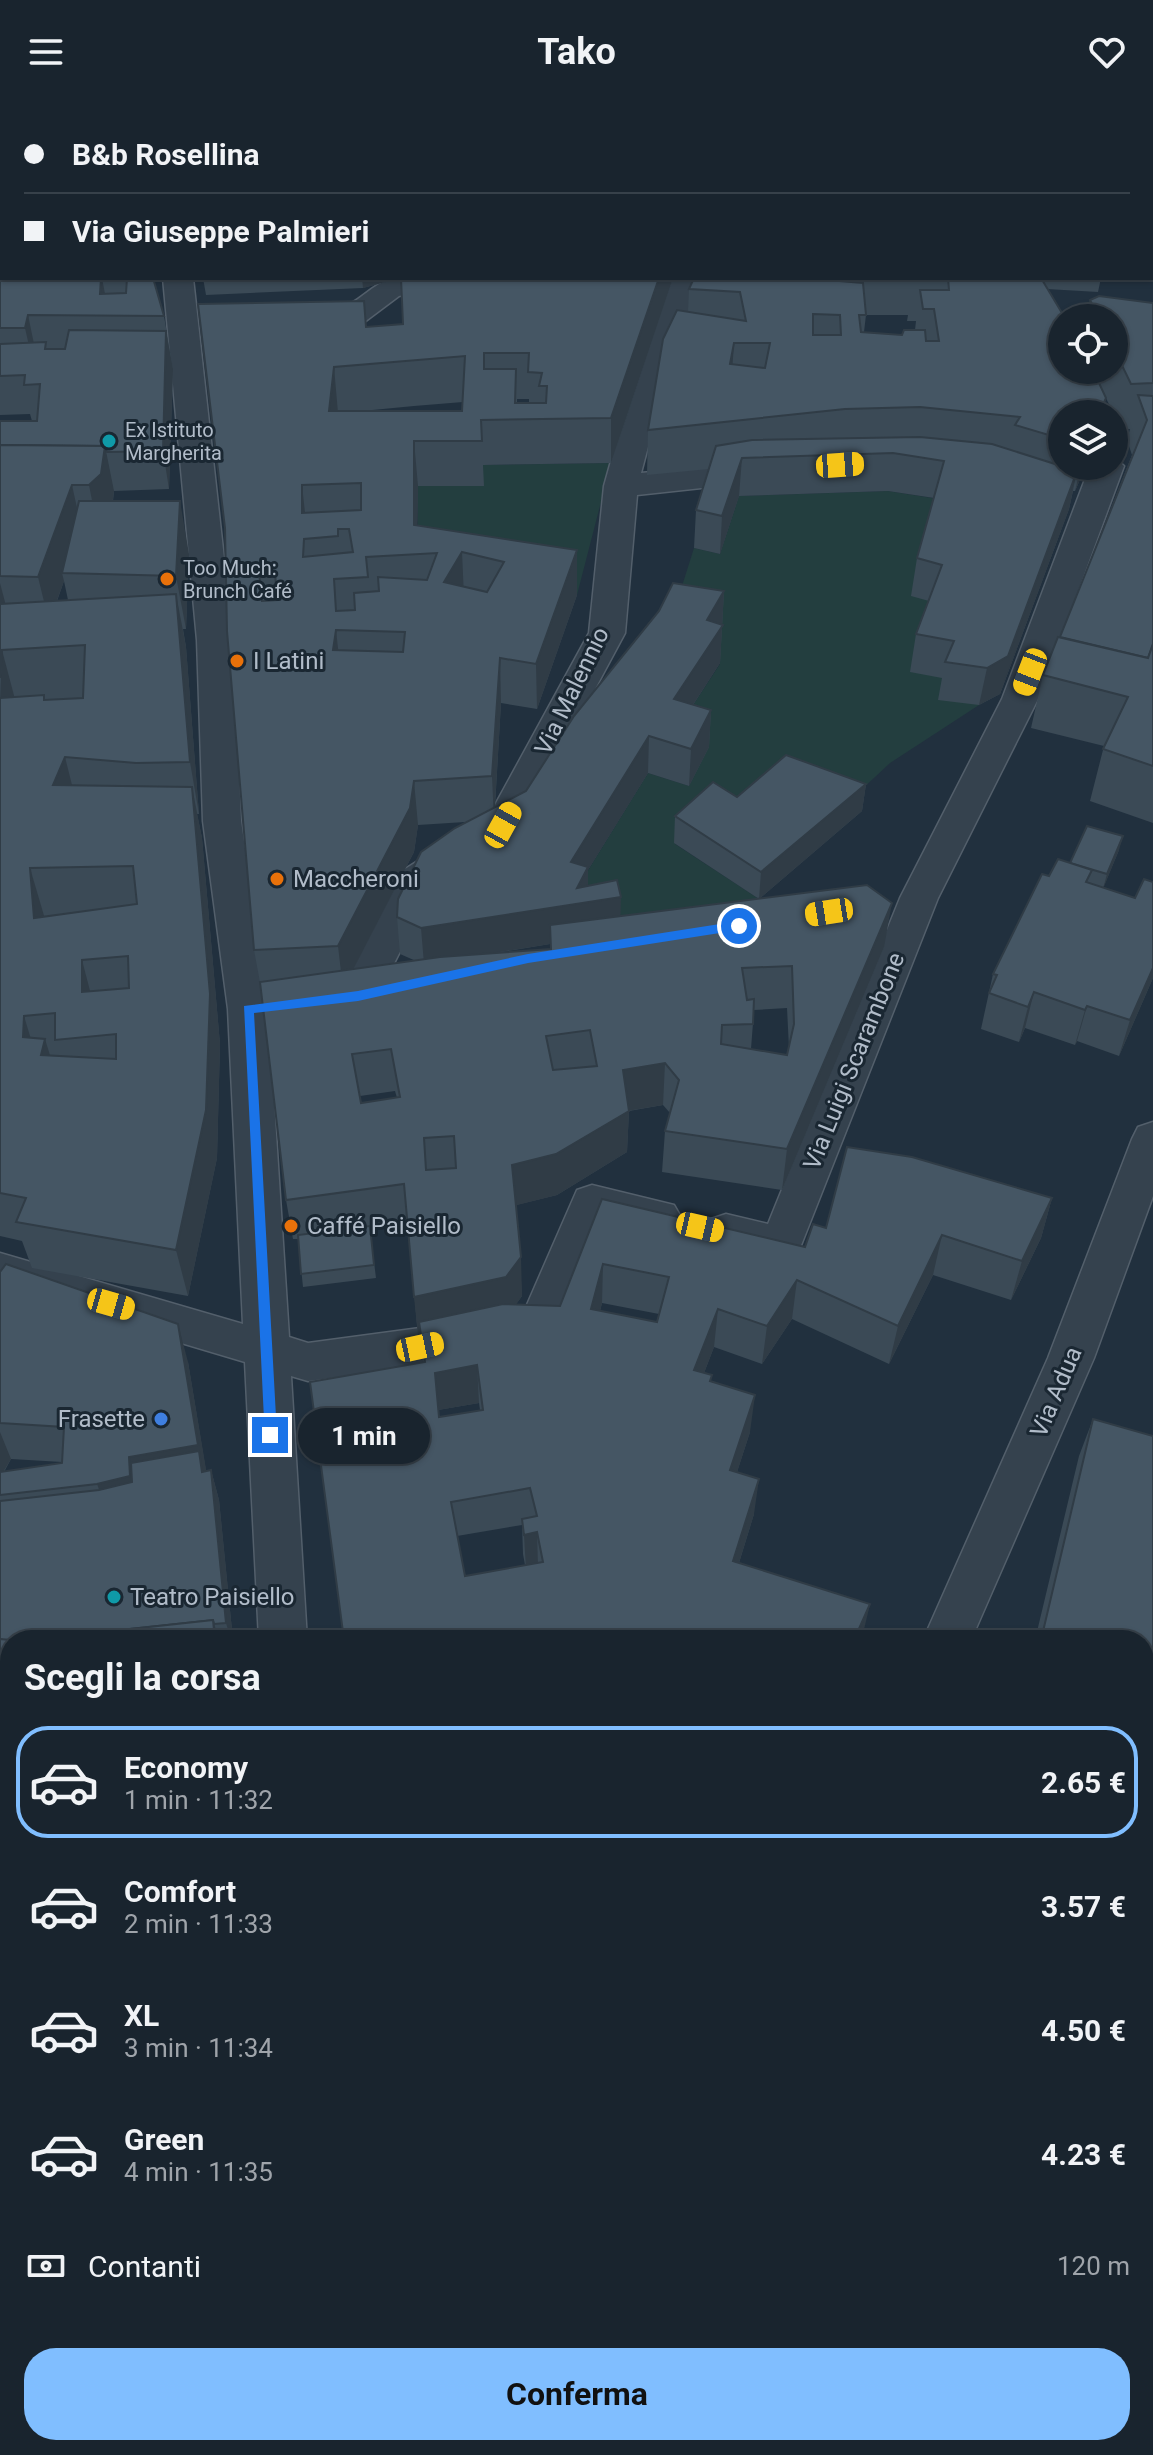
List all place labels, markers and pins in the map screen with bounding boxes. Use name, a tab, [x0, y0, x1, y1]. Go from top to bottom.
place label: Ex Istituto Margherita	[125, 418, 222, 465]
marker: Ex Istituto Margherita	[100, 432, 118, 450]
place label: Too Much: Brunch Café	[183, 556, 292, 603]
marker: Too Much: Brunch Café	[158, 570, 176, 588]
place label: I Latini	[253, 647, 324, 675]
marker: I Latini	[228, 652, 246, 670]
place label: Maccheroni	[293, 865, 419, 893]
marker: Maccheroni	[268, 870, 286, 888]
place label: Caffé Paisiello	[307, 1212, 461, 1240]
marker: Caffé Paisiello	[282, 1217, 300, 1235]
place label: Frasette	[58, 1405, 145, 1433]
marker: Frasette	[152, 1410, 170, 1428]
place label: Teatro Paisiello	[130, 1583, 295, 1611]
marker: Teatro Paisiello	[105, 1588, 123, 1606]

